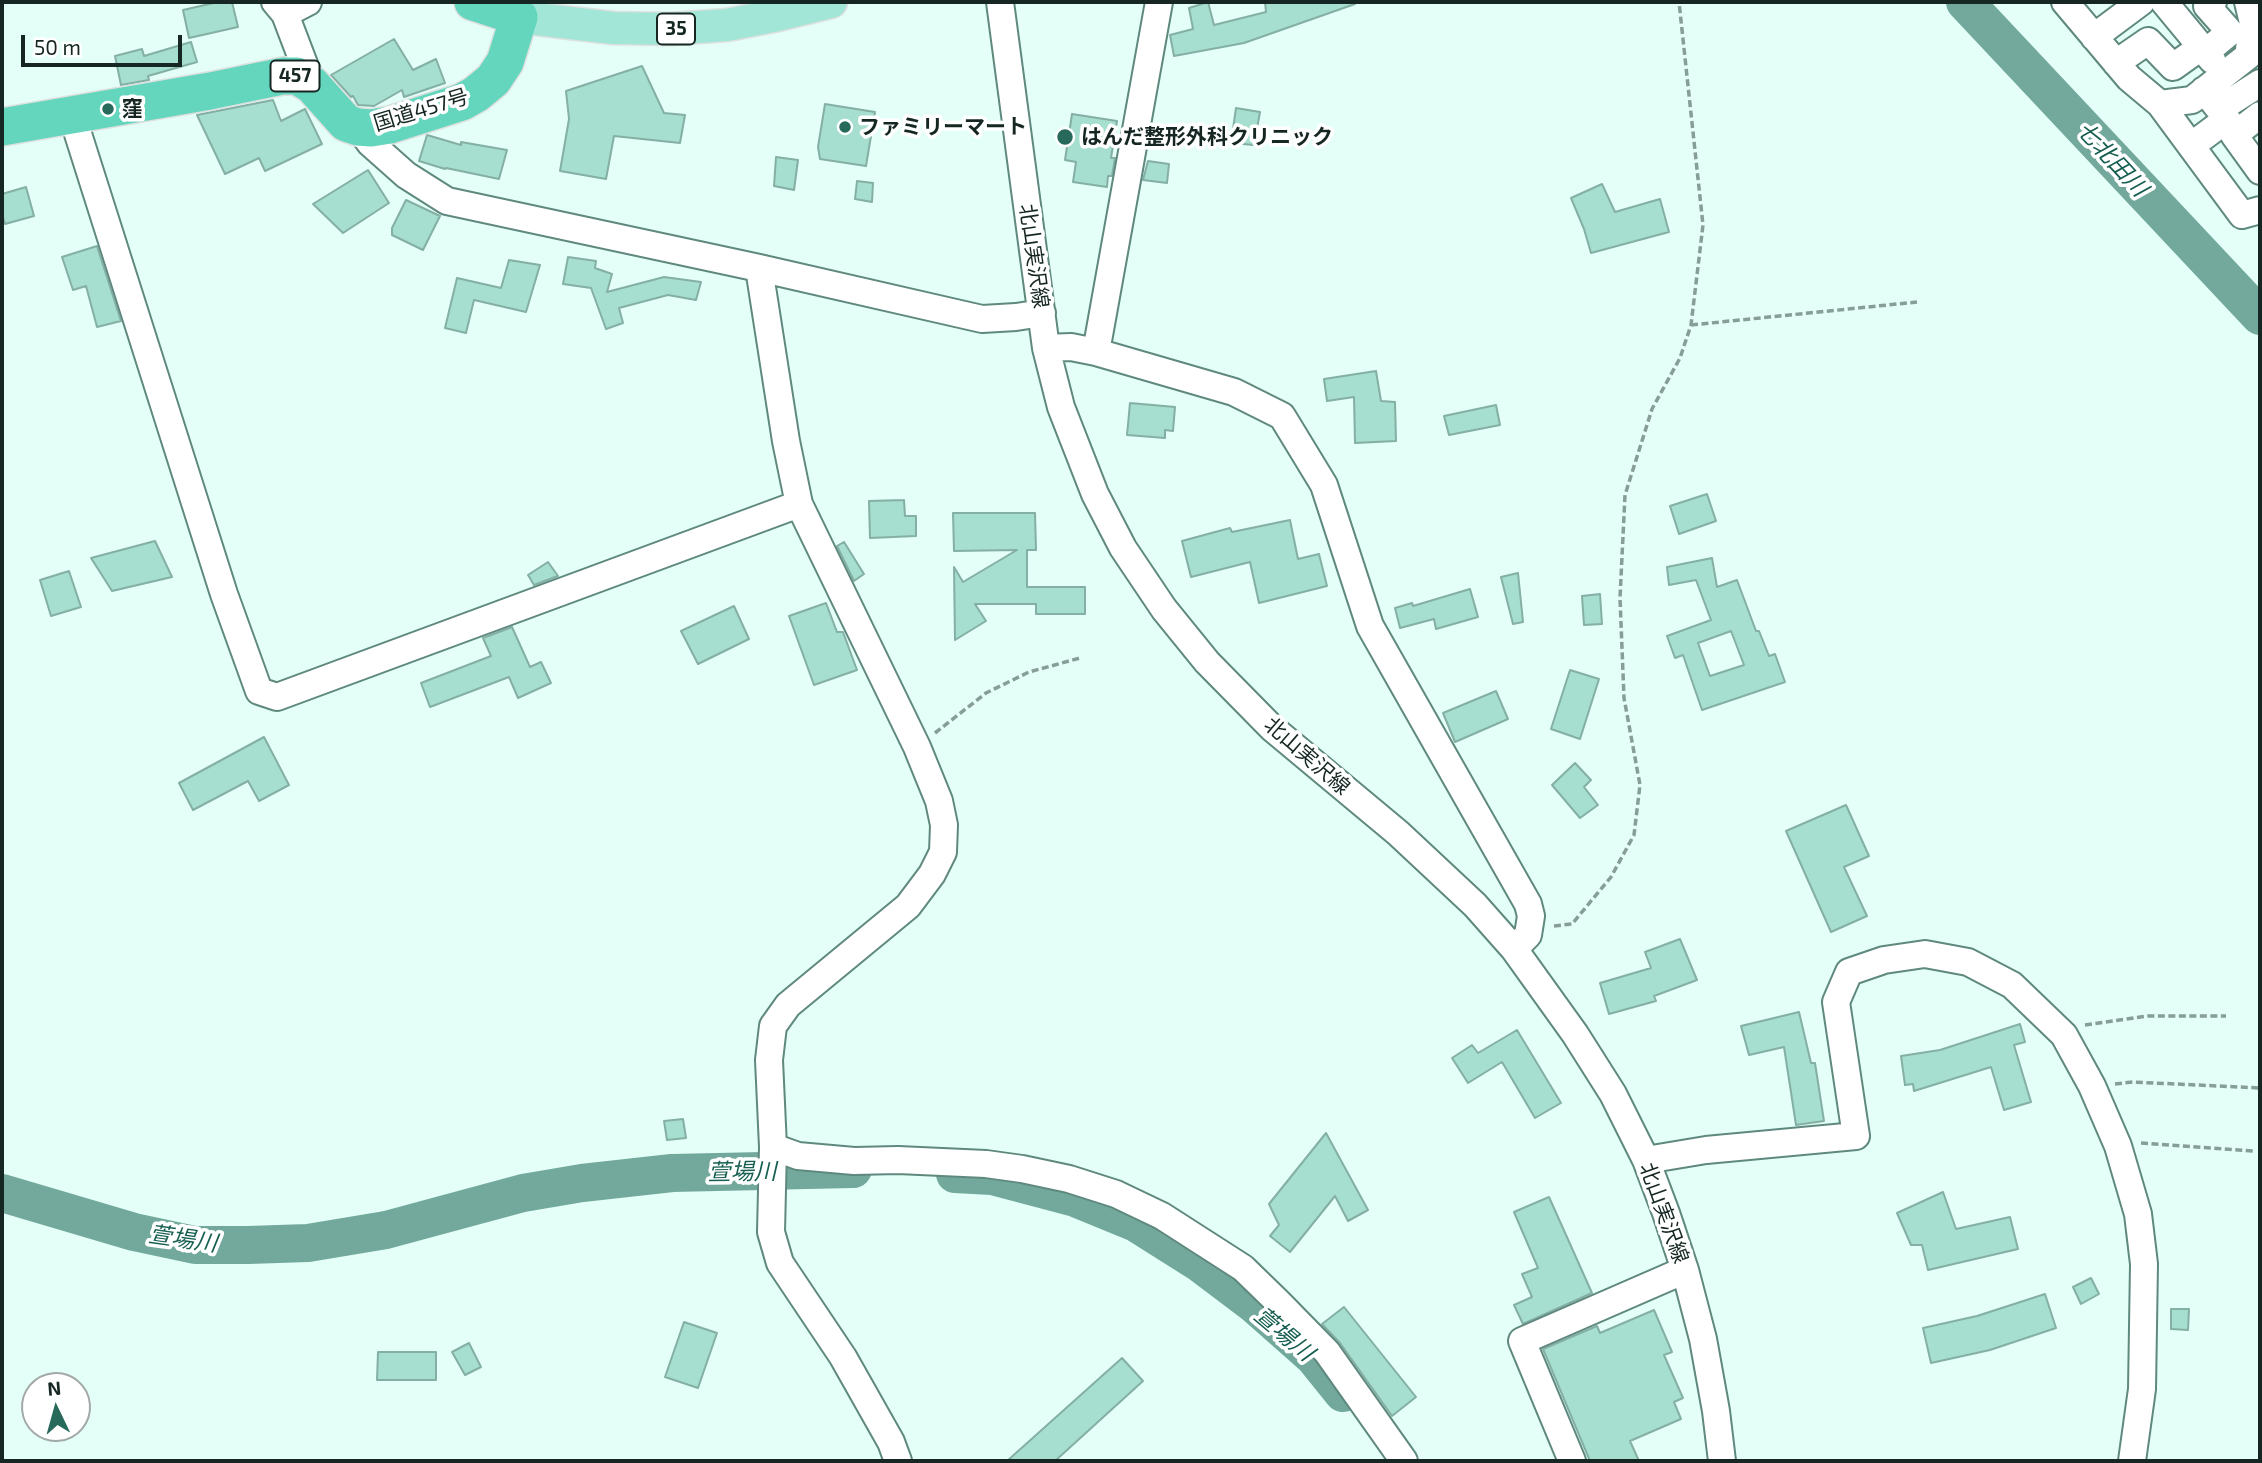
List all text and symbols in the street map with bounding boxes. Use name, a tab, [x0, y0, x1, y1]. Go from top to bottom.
road number: 35	[657, 14, 695, 44]
scale bar	[24, 21, 186, 65]
text: 50 m	[34, 34, 81, 59]
road number: 457	[270, 60, 320, 92]
street label: 国道457号	[370, 84, 472, 136]
place label: 窪	[122, 96, 143, 122]
marker: 窪	[100, 101, 116, 117]
place label: ファミリーマート	[859, 114, 1027, 140]
water label: 七北田川	[2071, 116, 2153, 202]
marker: ファミリーマート	[837, 119, 853, 135]
place label: はんだ整形外科クリニック	[1081, 124, 1333, 150]
marker: はんだ整形外科クリニック	[1055, 127, 1075, 147]
street label: 北山実沢線	[1014, 202, 1054, 310]
street label: 北山実沢線	[1259, 712, 1355, 800]
water label: 萱場川	[707, 1158, 777, 1186]
street label: 北山実沢線	[1634, 1159, 1694, 1267]
water label: 萱場川	[147, 1221, 219, 1257]
water label: 萱場川	[1249, 1301, 1319, 1367]
north arrow	[21, 1372, 91, 1442]
text: N	[46, 1376, 62, 1400]

